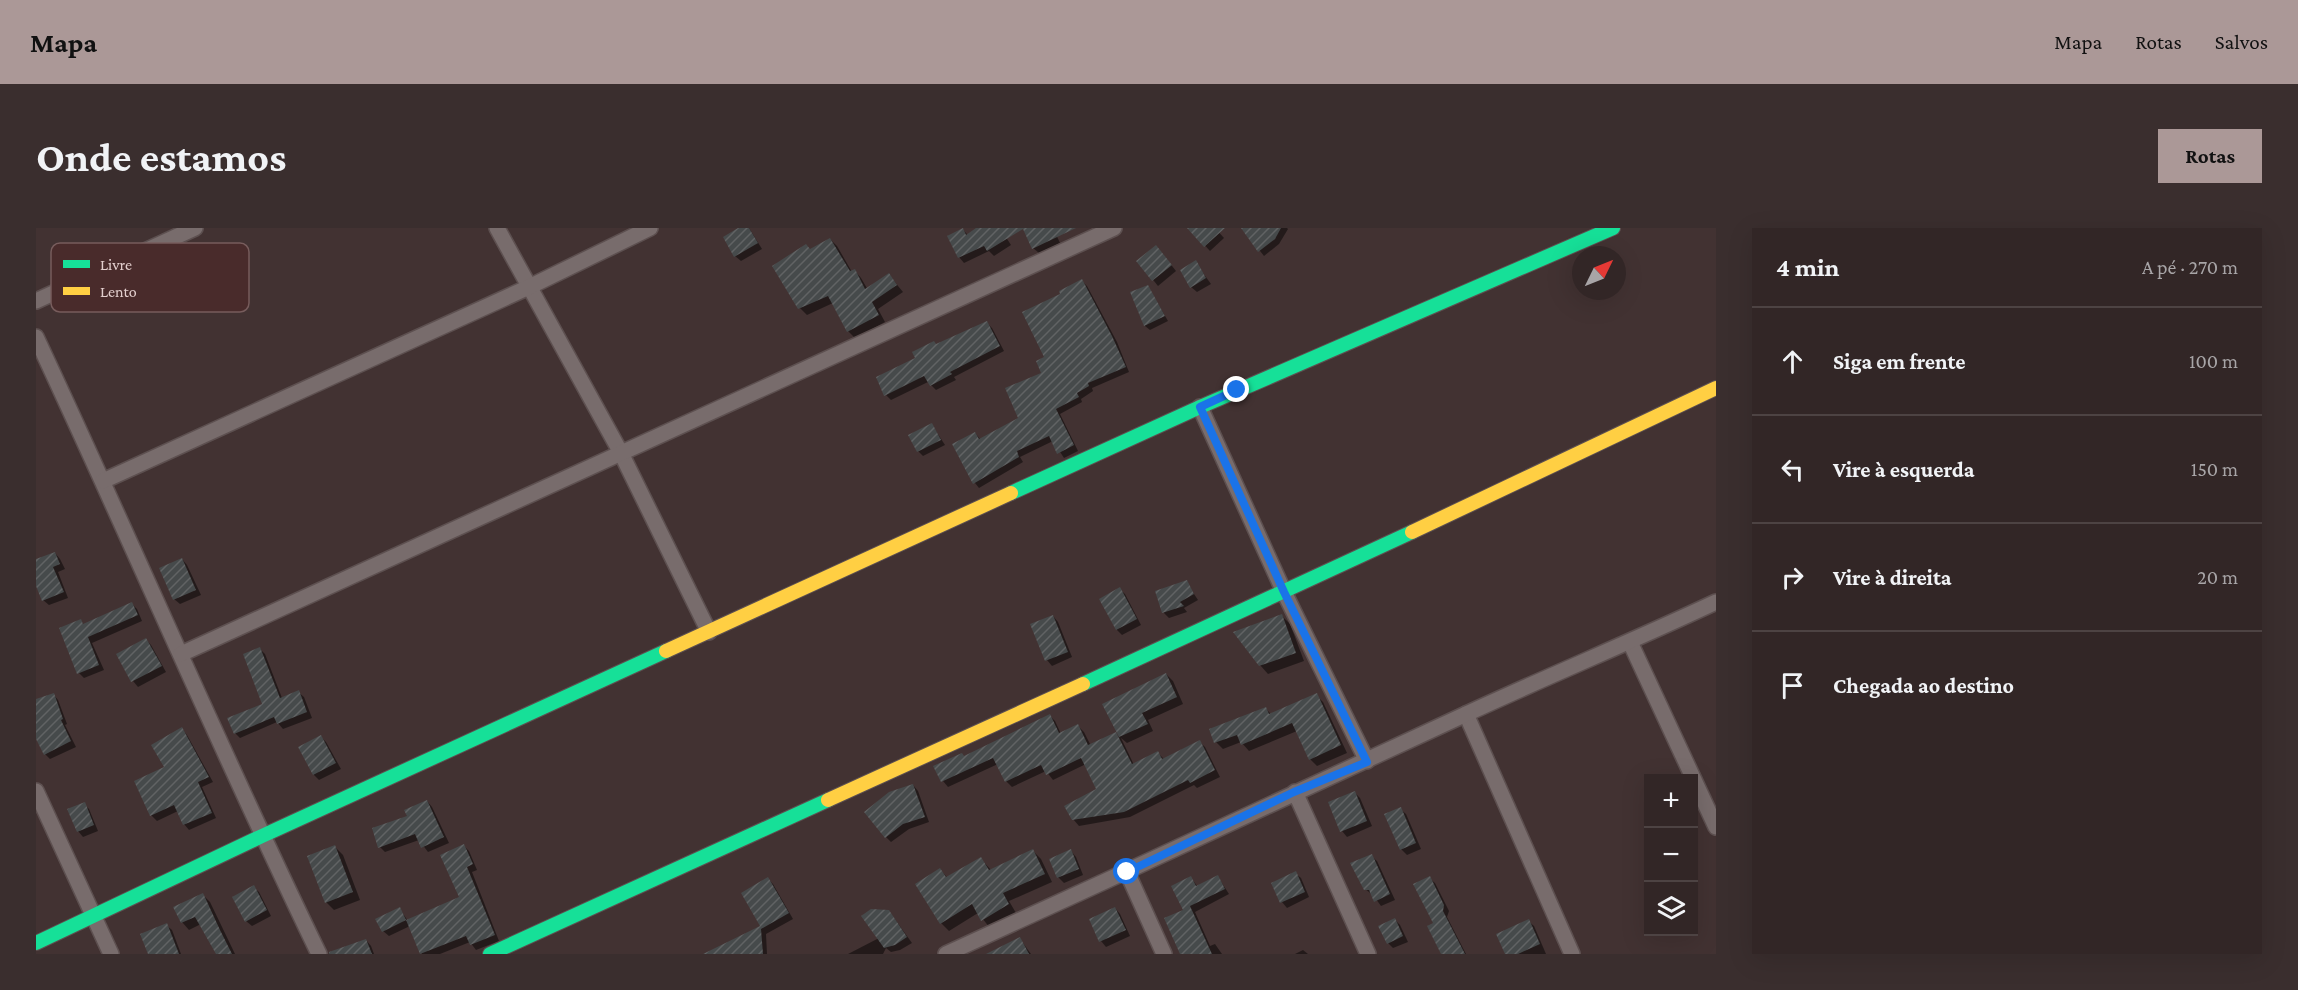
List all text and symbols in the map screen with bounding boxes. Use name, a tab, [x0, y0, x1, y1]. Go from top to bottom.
text: Mapa	[30, 27, 97, 58]
text: Mapa	[2054, 30, 2102, 54]
text: Rotas	[2135, 30, 2182, 54]
text: Salvos	[2215, 30, 2268, 54]
button: Rotas	[2158, 129, 2262, 183]
text: Onde estamos	[36, 133, 286, 180]
legend	[51, 243, 249, 312]
north arrow	[1572, 246, 1626, 300]
text: 4 min	[1776, 253, 1840, 282]
text: Livre	[100, 256, 132, 273]
text: A pé · 270 m	[2142, 256, 2238, 278]
text: Lento	[100, 283, 137, 300]
icon: ahead	[1776, 345, 1809, 378]
text: Siga em frente	[1833, 349, 1966, 374]
text: 100 m	[2189, 350, 2238, 372]
route end	[1223, 376, 1249, 402]
icon: left	[1776, 453, 1809, 486]
text: Vire à esquerda	[1833, 457, 1974, 482]
text: 150 m	[2191, 458, 2238, 480]
icon: right	[1776, 561, 1809, 594]
text: Vire à direita	[1833, 565, 1952, 590]
text: 20 m	[2197, 566, 2238, 588]
icon: arrive	[1776, 669, 1809, 702]
text: Chegada ao destino	[1833, 673, 2014, 698]
map controls	[1644, 774, 1698, 936]
button: +	[1644, 774, 1698, 828]
button: −	[1644, 828, 1698, 882]
route start	[1113, 858, 1139, 884]
button: layers	[1644, 882, 1698, 936]

